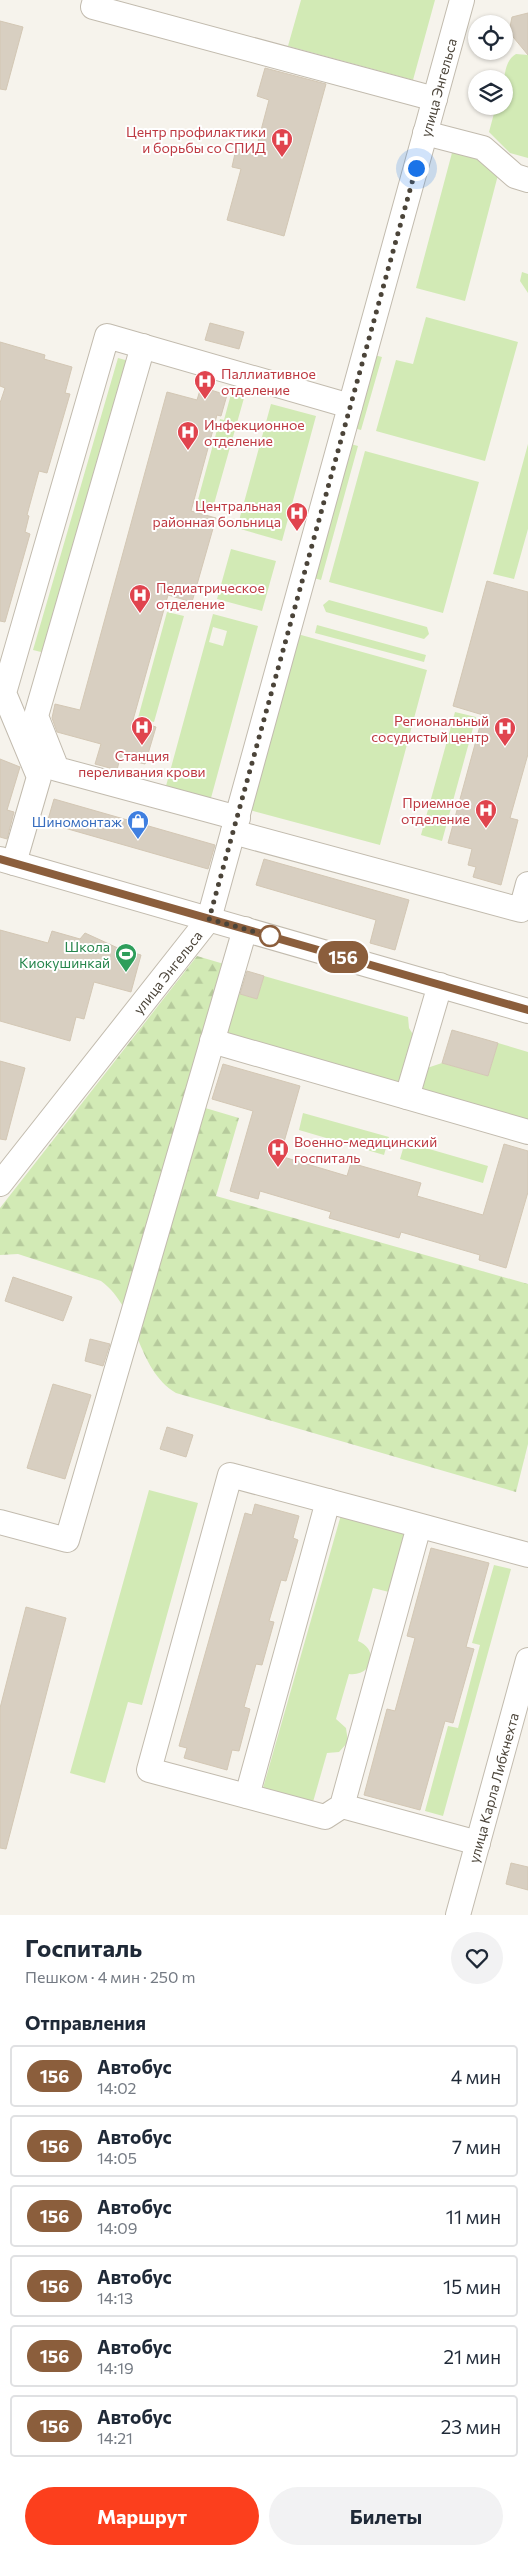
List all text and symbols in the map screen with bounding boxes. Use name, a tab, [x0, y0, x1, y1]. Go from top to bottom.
map controls	[468, 15, 513, 115]
button: locate	[468, 15, 513, 60]
street label: улица Энгельса	[416, 36, 460, 139]
button: layers	[468, 70, 513, 115]
place label: Центр профилактики и борьбы со СПИД	[126, 123, 266, 156]
hospital icon: Центр профилактики и борьбы со СПИД	[270, 127, 294, 158]
your location	[404, 156, 429, 181]
place label: Паллиативное отделение	[221, 365, 316, 398]
hospital icon: Паллиативное отделение	[193, 369, 217, 400]
place label: Инфекционное отделение	[204, 416, 305, 449]
hospital icon: Инфекционное отделение	[176, 420, 200, 451]
place label: Центральная районная больница	[152, 497, 281, 530]
hospital icon: Центральная районная больница	[285, 501, 309, 532]
place label: Педиатрическое отделение	[156, 579, 265, 612]
hospital icon: Педиатрическое отделение	[128, 583, 152, 614]
place label: Региональный сосудистый центр	[371, 712, 489, 745]
hospital icon: Станция переливания крови	[130, 715, 154, 746]
hospital icon: Региональный сосудистый центр	[493, 716, 517, 747]
place label: Станция переливания крови	[78, 747, 206, 780]
place label: Приемное отделение	[401, 794, 470, 827]
hospital icon: Приемное отделение	[474, 798, 498, 829]
shop icon: Шиномонтаж	[126, 809, 150, 840]
place label: Шиномонтаж	[32, 813, 122, 830]
unlabelled marker	[259, 925, 281, 947]
street label: улица Энгельса	[129, 927, 205, 1017]
place label: Школа Киокушинкай	[19, 938, 110, 971]
line badge: 156	[314, 941, 372, 973]
sports icon: Школа Киокушинкай	[114, 942, 138, 973]
text: 156	[328, 946, 358, 968]
place label: Военно-медицинский госпиталь	[294, 1133, 437, 1166]
hospital icon: Военно-медицинский госпиталь	[266, 1137, 290, 1168]
street label: улица Карла Либкнехта	[464, 1711, 522, 1865]
button: heart	[451, 1932, 503, 1984]
text: Госпиталь	[25, 1933, 142, 1962]
text: Пешком · 4 мин · 250 m	[25, 1967, 195, 1986]
text: Отправления	[25, 2011, 146, 2034]
text: Автобус	[97, 2055, 172, 2078]
text: 156	[40, 2065, 69, 2087]
text: 4 мин	[451, 2065, 501, 2088]
text: 14:02	[97, 2078, 136, 2097]
text: Автобус	[97, 2125, 172, 2148]
text: 156	[40, 2135, 69, 2157]
text: 7 мин	[452, 2135, 501, 2158]
text: 14:05	[97, 2148, 137, 2167]
text: Автобус	[97, 2195, 172, 2218]
text: 156	[40, 2205, 69, 2227]
text: 11 мин	[446, 2205, 501, 2228]
text: 14:09	[97, 2218, 137, 2237]
text: Автобус	[97, 2265, 172, 2288]
text: 156	[40, 2275, 69, 2297]
text: 15 мин	[443, 2275, 501, 2298]
text: 14:13	[97, 2288, 133, 2307]
text: Автобус	[97, 2335, 172, 2358]
text: 156	[40, 2345, 69, 2367]
text: 21 мин	[443, 2345, 501, 2368]
text: 14:19	[97, 2358, 134, 2377]
text: Автобус	[97, 2405, 172, 2428]
text: 156	[40, 2415, 69, 2437]
text: 23 мин	[441, 2415, 501, 2438]
text: 14:21	[97, 2428, 133, 2447]
button: Маршрут	[25, 2487, 259, 2545]
button: Билеты	[269, 2487, 503, 2545]

